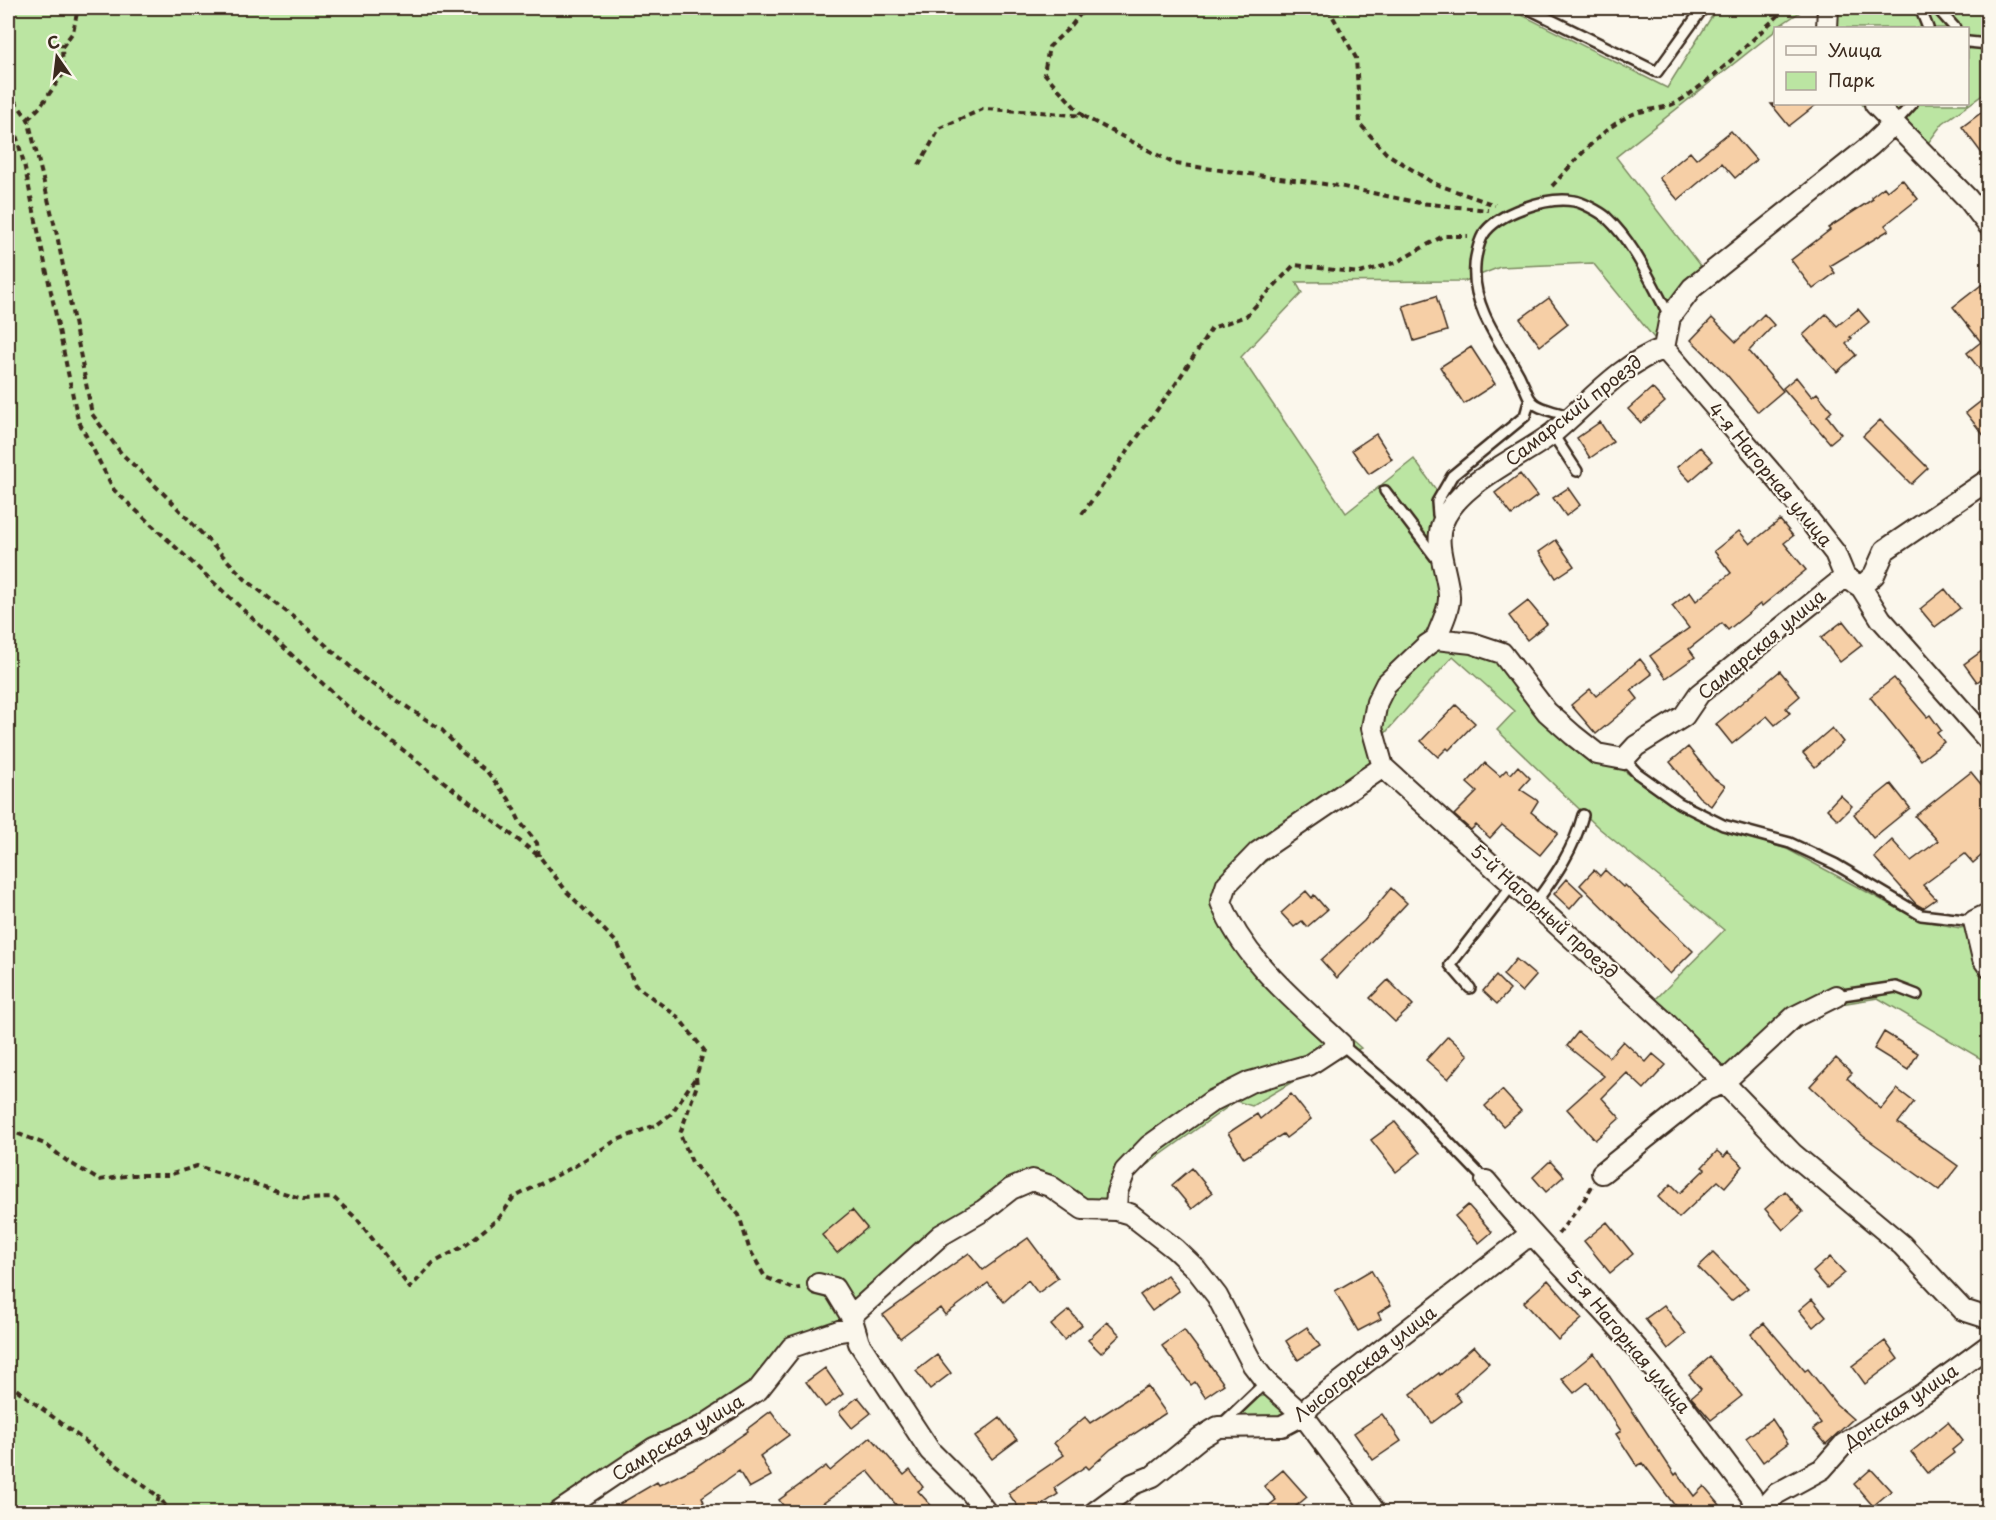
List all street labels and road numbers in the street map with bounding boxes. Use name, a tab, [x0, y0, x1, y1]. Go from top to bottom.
street label: Самарский проезд	[1499, 348, 1647, 472]
street label: 4-я Нагорная улица	[1703, 396, 1840, 553]
street label: Самарская улица	[1691, 582, 1831, 705]
street label: 5-й Нагорный проезд	[1465, 837, 1625, 985]
street label: 5-я Нагорная улица	[1561, 1263, 1698, 1419]
street label: Лысогорская улица	[1287, 1298, 1442, 1427]
street label: Донская улица	[1837, 1356, 1963, 1456]
street label: Самрская улица	[606, 1386, 749, 1487]

